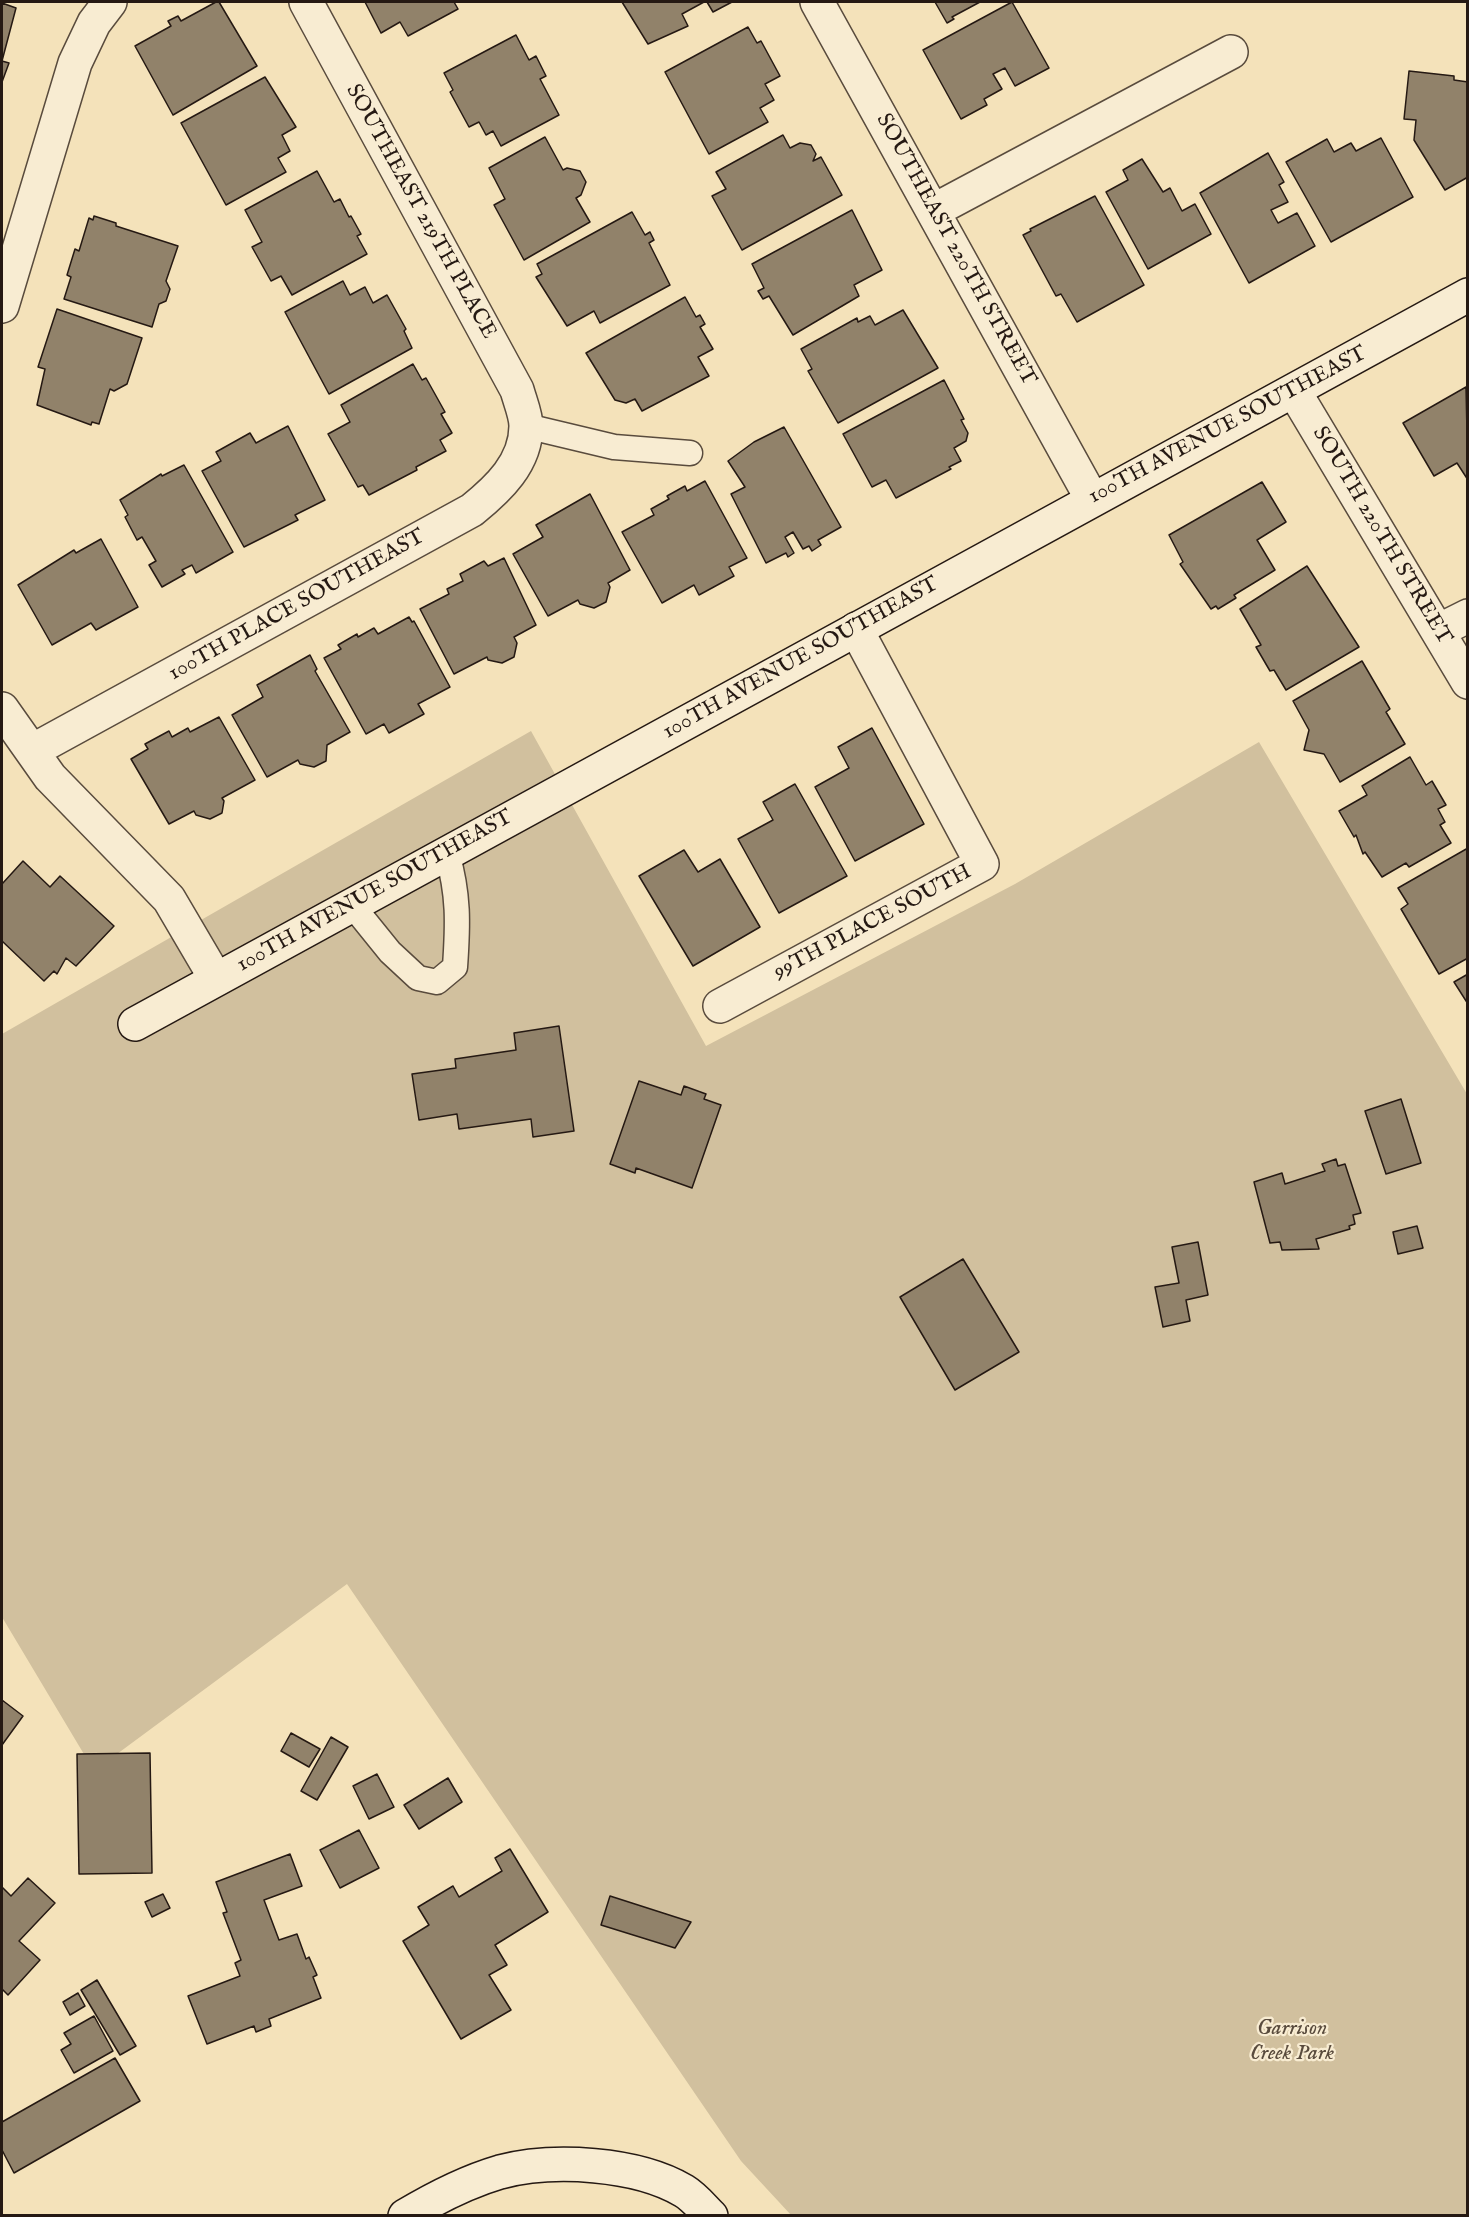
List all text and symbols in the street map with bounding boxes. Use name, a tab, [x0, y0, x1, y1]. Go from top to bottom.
street label: SOUTHEAST 219TH PLACE	[339, 80, 501, 344]
street label: SOUTHEAST 220TH STREET	[869, 109, 1041, 391]
street label: 100TH AVENUE SOUTHEAST	[1084, 341, 1372, 511]
street label: SOUTH 220TH STREET	[1305, 422, 1457, 650]
street label: 100TH PLACE SOUTHEAST	[164, 524, 430, 688]
street label: 100TH AVENUE SOUTHEAST	[659, 572, 943, 746]
street label: 100TH AVENUE SOUTHEAST	[233, 805, 517, 979]
street label: 99TH PLACE SOUTH	[769, 860, 977, 986]
park label: Garrison Creek Park	[1250, 2016, 1334, 2068]

